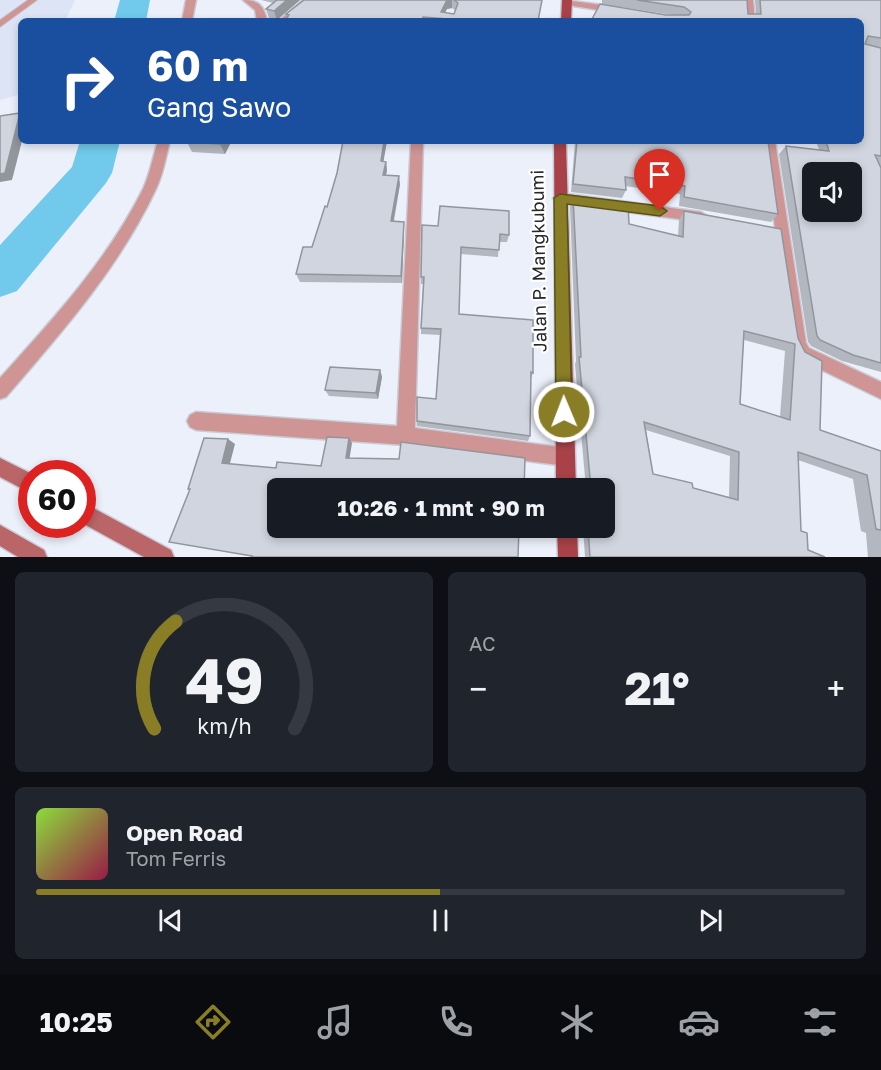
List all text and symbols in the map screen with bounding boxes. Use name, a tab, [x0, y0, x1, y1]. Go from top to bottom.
text: 60 m	[147, 40, 248, 90]
icon: right	[48, 42, 126, 120]
text: Gang Sawo	[147, 91, 291, 123]
pin	[634, 149, 685, 211]
icon: arrive	[643, 158, 676, 191]
map controls	[802, 162, 862, 222]
button: sound	[802, 162, 862, 222]
street label: Jalan P. Mangkubumi	[525, 170, 551, 352]
position arrow	[532, 380, 596, 444]
speed limit sign: 60	[18, 460, 96, 538]
text: 10:26 · 1 mnt · 90 m	[337, 494, 545, 521]
text: AC	[469, 631, 496, 655]
text: 49	[185, 642, 263, 717]
text: 21°	[624, 661, 690, 715]
text: −	[469, 669, 487, 708]
text: +	[827, 669, 845, 708]
text: km/h	[197, 713, 251, 739]
text: Open Road	[126, 819, 243, 846]
text: Tom Ferris	[126, 846, 226, 870]
icon: previous	[154, 904, 187, 937]
icon: pause	[424, 904, 457, 937]
icon: next	[694, 904, 727, 937]
icon: directions	[192, 1001, 234, 1043]
icon: music	[314, 1001, 356, 1043]
icon: phone	[435, 1001, 477, 1043]
icon: climate	[556, 1001, 598, 1043]
icon: car	[678, 1001, 720, 1043]
icon: filters	[799, 1001, 841, 1043]
text: 10:25	[40, 1006, 113, 1038]

